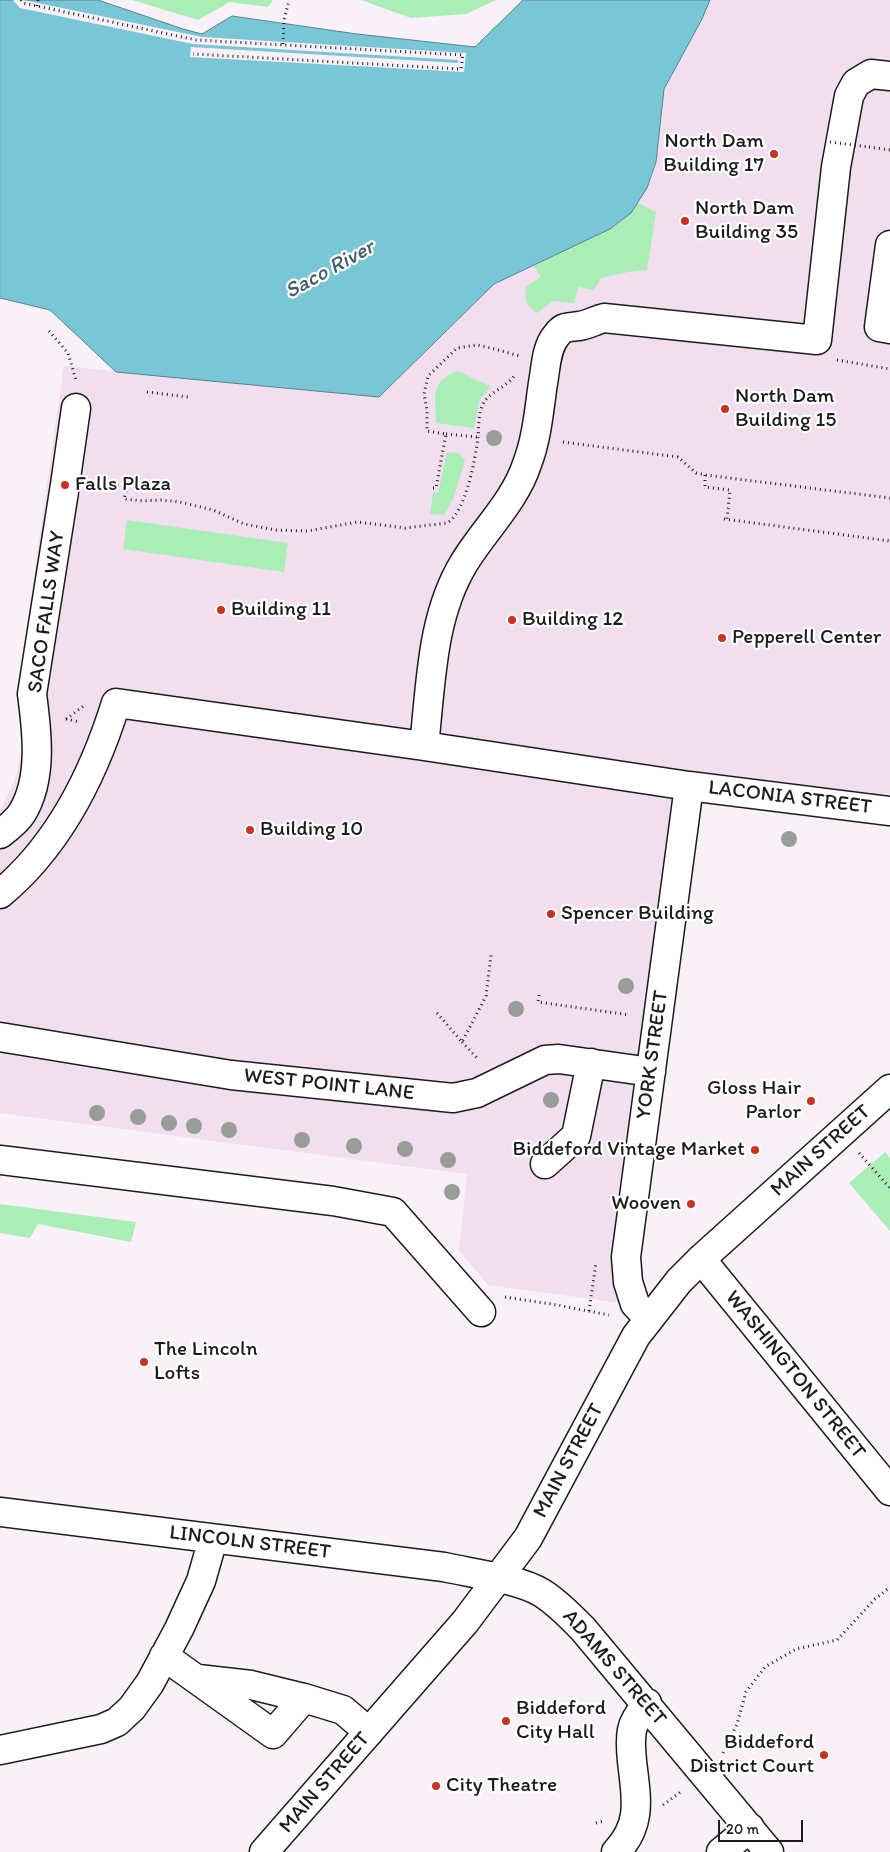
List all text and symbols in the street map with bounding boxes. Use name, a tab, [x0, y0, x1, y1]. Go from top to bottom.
place label: North Dam Building 17	[663, 129, 764, 179]
marker: North Dam Building 17	[768, 148, 780, 160]
place label: North Dam Building 35	[695, 196, 798, 246]
marker: North Dam Building 35	[679, 215, 691, 227]
water label: Saco River	[281, 235, 379, 305]
place label: North Dam Building 15	[735, 384, 836, 434]
marker: North Dam Building 15	[719, 403, 731, 415]
place label: Falls Plaza	[75, 472, 171, 498]
marker: Falls Plaza	[59, 479, 71, 491]
street label: SACO FALLS WAY	[23, 530, 71, 694]
place label: Building 11	[231, 597, 331, 623]
marker: Building 11	[215, 604, 227, 616]
place label: Building 12	[522, 607, 623, 633]
marker: Building 12	[506, 614, 518, 626]
place label: Pepperell Center	[732, 625, 881, 651]
marker: Pepperell Center	[716, 632, 728, 644]
street label: LACONIA STREET	[707, 775, 873, 821]
place label: Building 10	[260, 817, 363, 843]
marker: Building 10	[244, 824, 256, 836]
place label: Spencer Building	[561, 901, 714, 927]
marker: Spencer Building	[545, 908, 557, 920]
street label: YORK STREET	[631, 989, 675, 1121]
street label: WEST POINT LANE	[243, 1064, 415, 1106]
place label: Gloss Hair Parlor	[707, 1076, 801, 1126]
marker: Gloss Hair Parlor	[805, 1095, 817, 1107]
street label: MAIN STREET	[766, 1099, 876, 1203]
place label: Biddeford Vintage Market	[513, 1137, 745, 1163]
marker: Biddeford Vintage Market	[749, 1144, 761, 1156]
place label: Wooven	[611, 1191, 681, 1217]
marker: Wooven	[685, 1198, 697, 1210]
street label: WASHINGTON STREET	[719, 1286, 871, 1464]
place label: The Lincoln Lofts	[154, 1337, 258, 1387]
marker: The Lincoln Lofts	[138, 1356, 150, 1368]
street label: MAIN STREET	[528, 1399, 610, 1523]
street label: LINCOLN STREET	[168, 1521, 332, 1565]
street label: ADAMS STREET	[557, 1605, 671, 1731]
place label: Biddeford City Hall	[516, 1696, 606, 1746]
marker: Biddeford City Hall	[500, 1715, 512, 1727]
street label: MAIN STREET	[274, 1727, 376, 1839]
place label: Biddeford District Court	[689, 1730, 814, 1780]
marker: Biddeford District Court	[818, 1749, 830, 1761]
place label: City Theatre	[446, 1773, 557, 1799]
marker: City Theatre	[430, 1780, 442, 1792]
scale bar	[720, 1810, 805, 1842]
text: 20 m	[726, 1820, 759, 1838]

